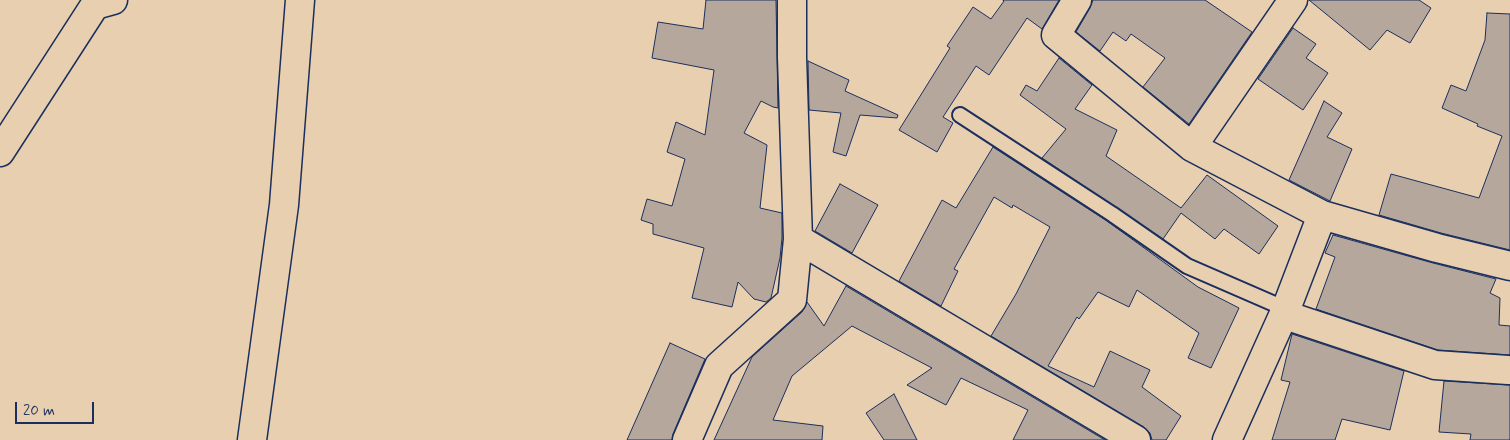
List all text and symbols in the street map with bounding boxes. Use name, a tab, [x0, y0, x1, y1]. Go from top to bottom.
scale bar	[18, 392, 96, 424]
text: 20 m	[23, 401, 55, 421]

